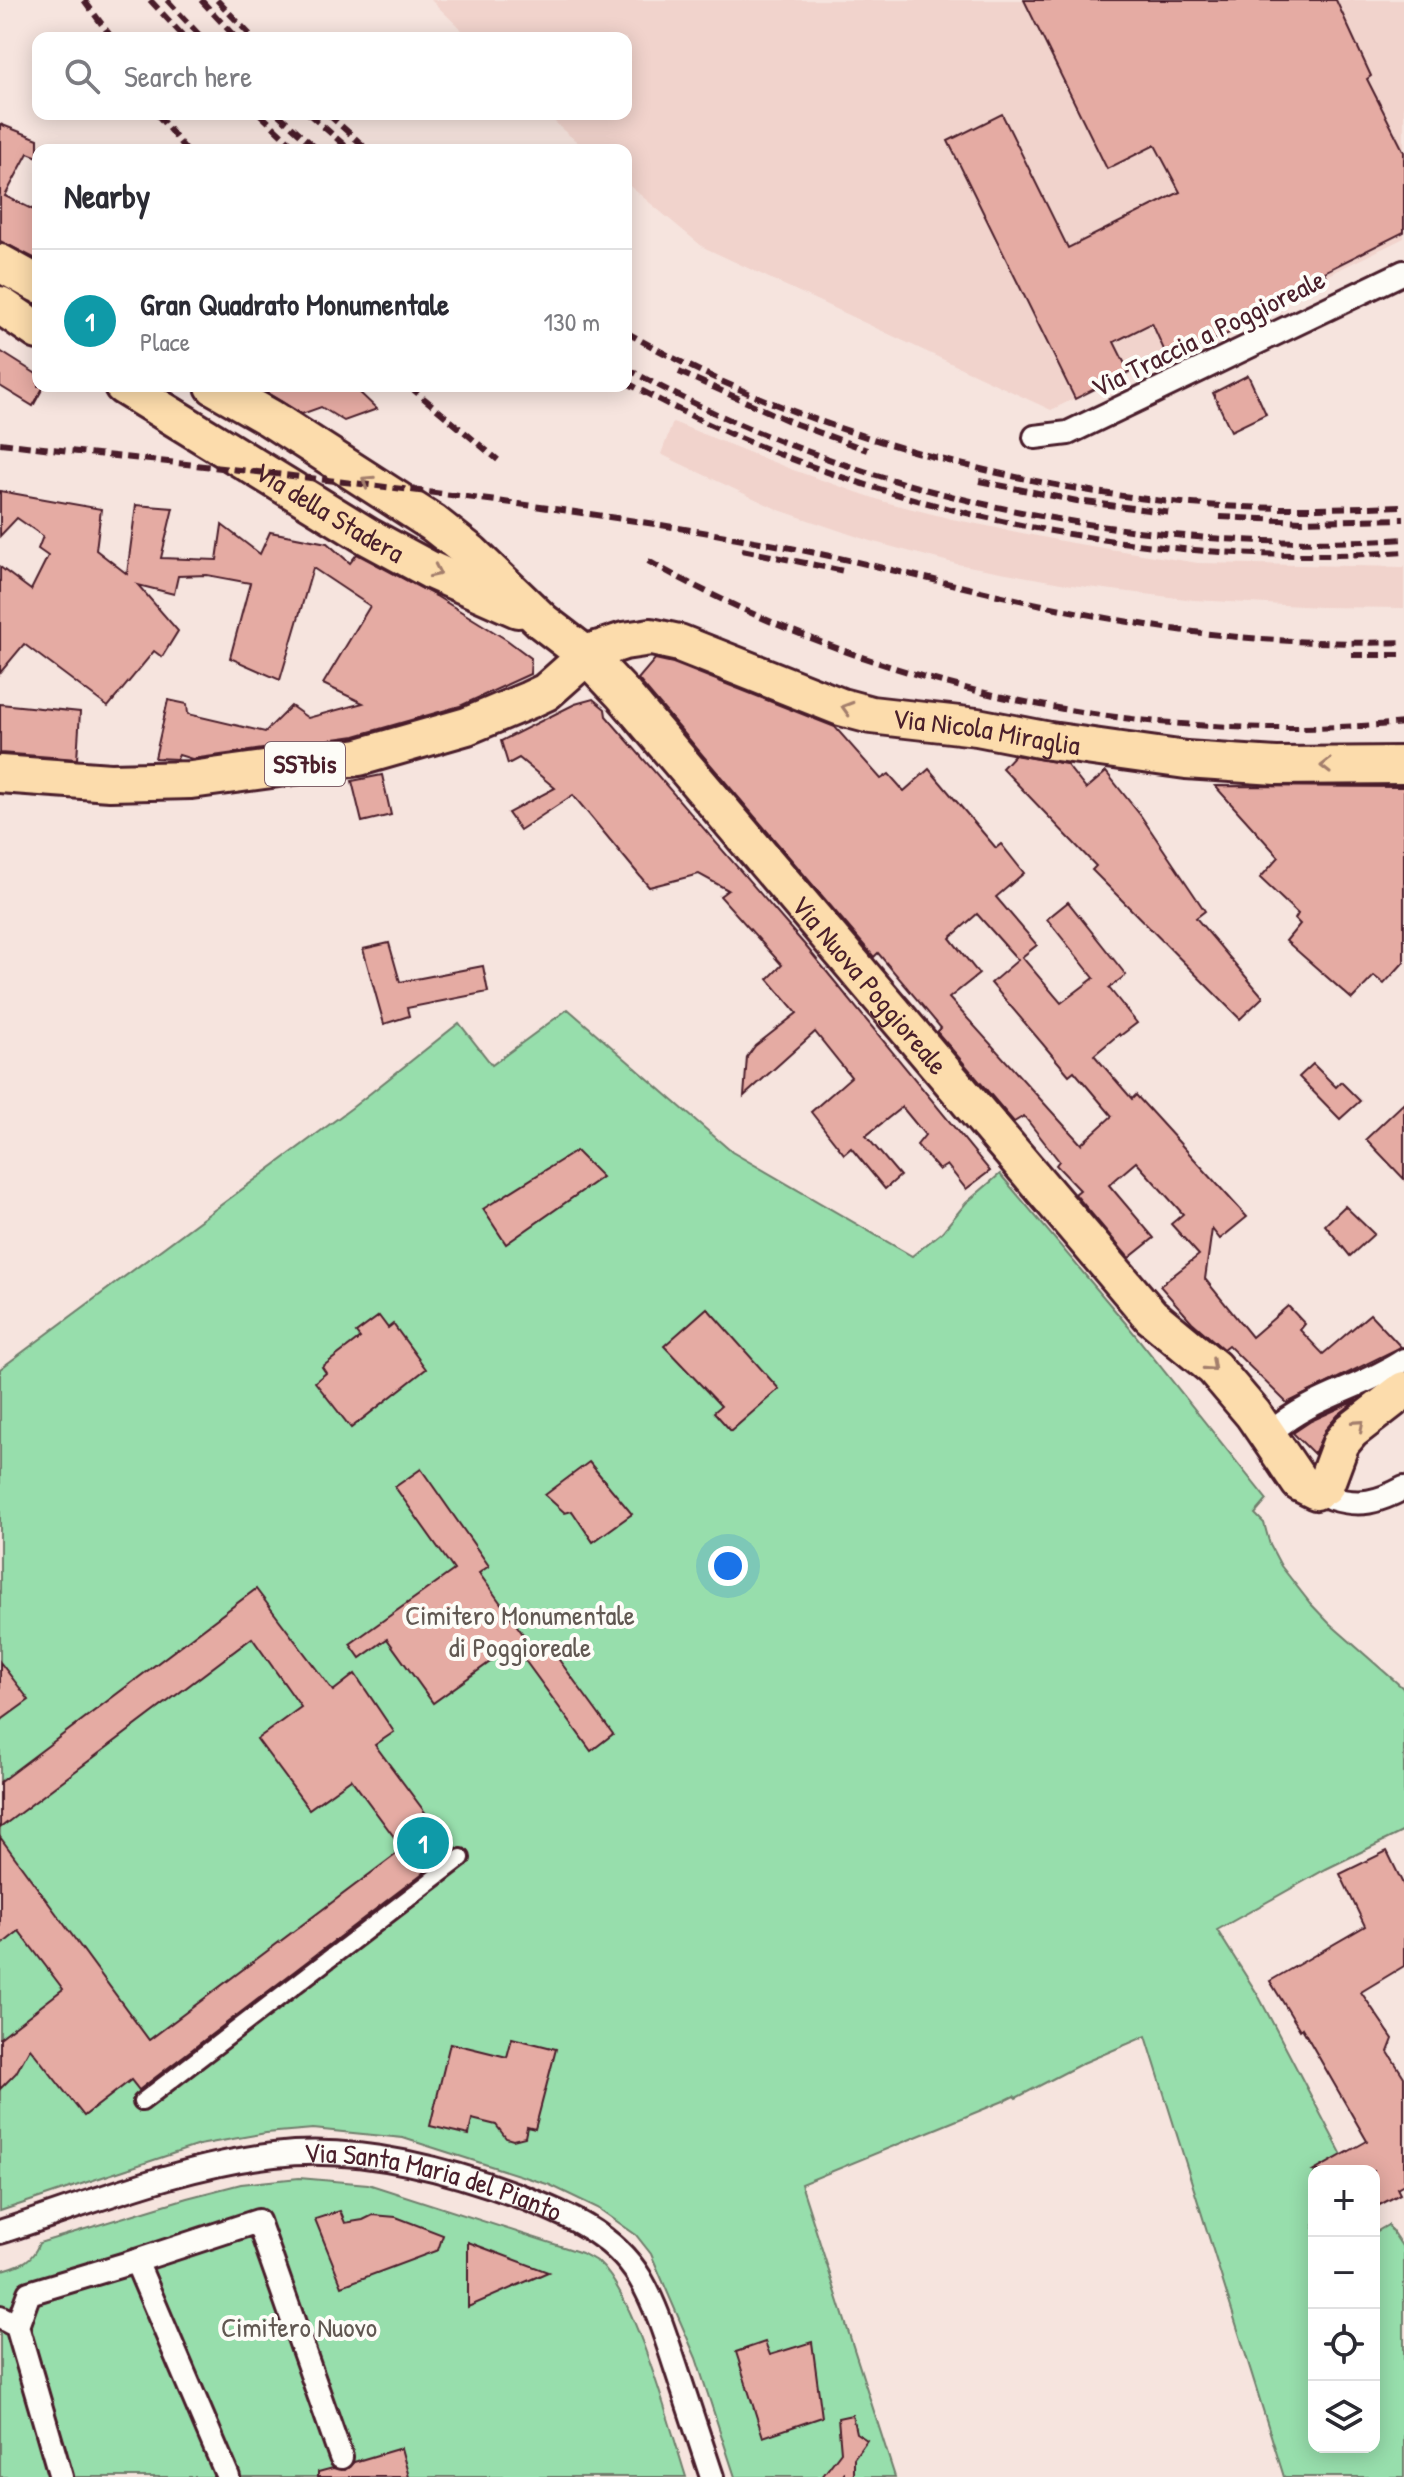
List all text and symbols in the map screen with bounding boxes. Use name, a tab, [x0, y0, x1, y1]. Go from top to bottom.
search box	[32, 32, 632, 120]
icon: search	[60, 54, 104, 98]
text: Search here	[124, 56, 252, 96]
text: Nearby	[64, 173, 150, 219]
street label: Via Traccia a Poggioreale	[1085, 260, 1331, 406]
text: Gran Quadrato Monumentale	[140, 284, 449, 324]
text: 1	[85, 304, 95, 339]
text: 130 m	[544, 304, 600, 339]
text: Place	[140, 324, 190, 359]
street label: Via della Stadera	[247, 452, 411, 572]
one-way arrow	[361, 475, 376, 490]
one-way arrow	[428, 562, 442, 578]
street label: Via Nicola Miraglia	[890, 699, 1083, 764]
one-way arrow	[840, 701, 854, 717]
road number: SS7bis	[265, 742, 345, 786]
one-way arrow	[1319, 757, 1332, 775]
street label: Via Nuova Poggioreale	[783, 887, 957, 1083]
one-way arrow	[1201, 1357, 1216, 1371]
one-way arrow	[1350, 1420, 1364, 1435]
your location	[708, 1546, 748, 1586]
park label: Cimitero Monumentale di Poggioreale	[405, 1596, 635, 1666]
pin: 1	[397, 1813, 449, 1873]
street label: Via Santa Maria del Pianto	[304, 2133, 568, 2230]
map controls	[1308, 2165, 1380, 2453]
button: +	[1308, 2165, 1380, 2237]
button: −	[1308, 2237, 1380, 2309]
park label: Cimitero Nuovo	[221, 2308, 377, 2346]
button: locate	[1308, 2309, 1380, 2381]
button: layers	[1308, 2381, 1380, 2453]

